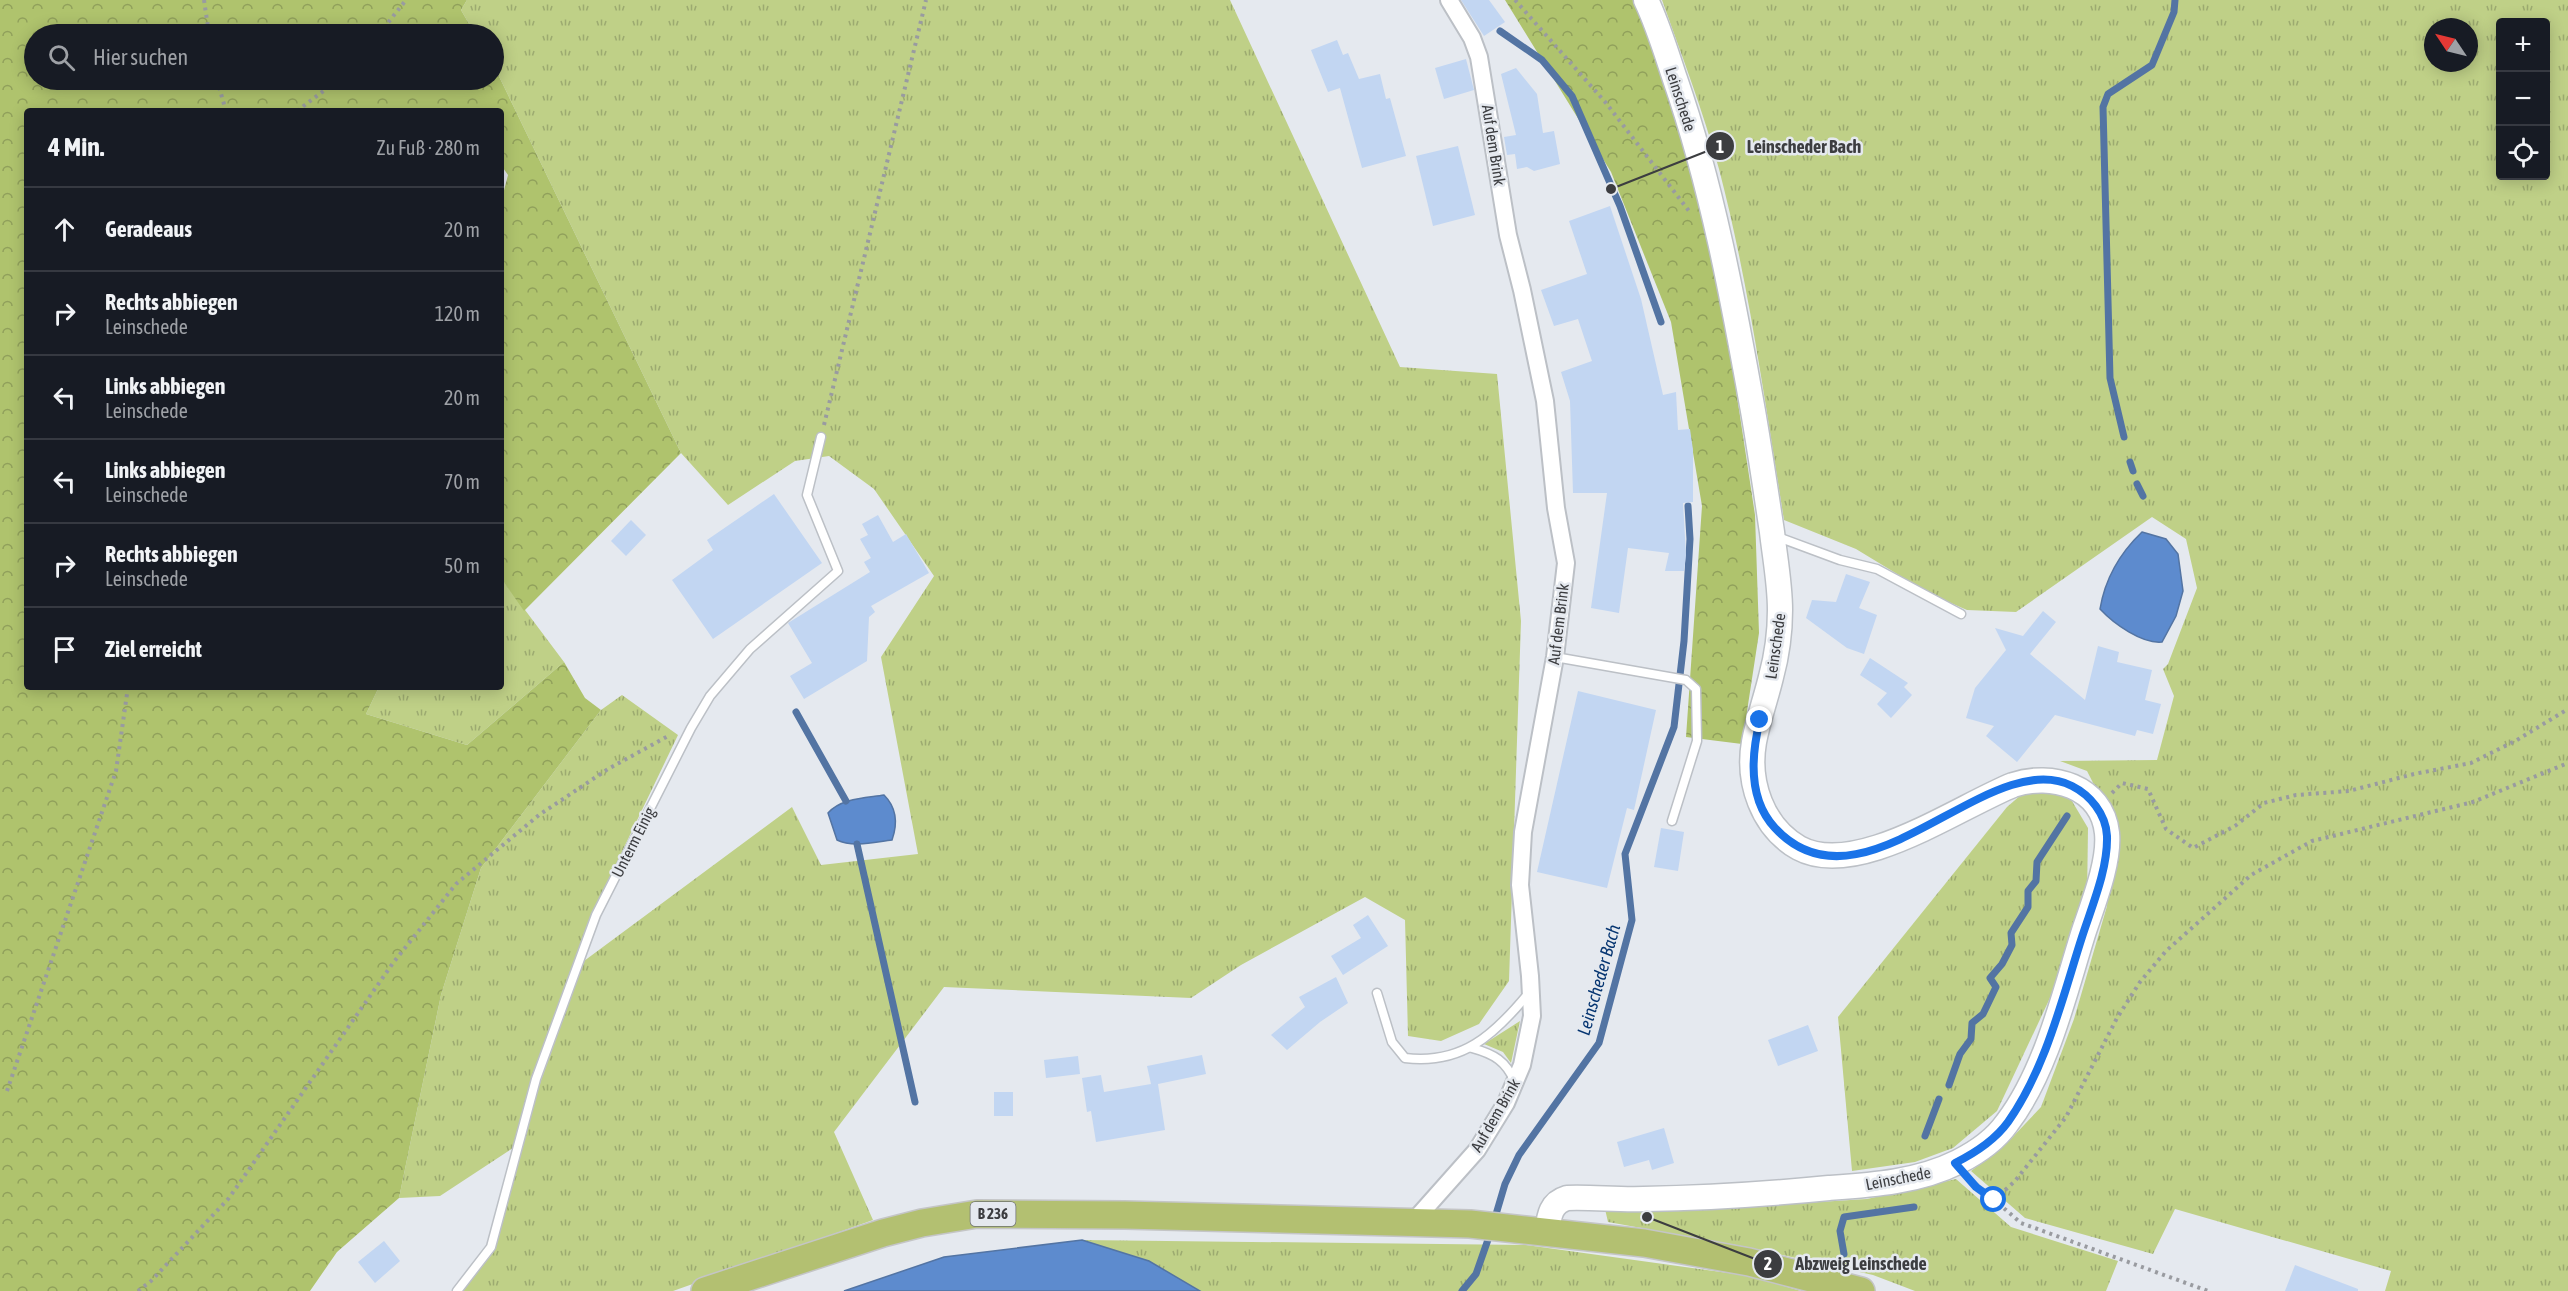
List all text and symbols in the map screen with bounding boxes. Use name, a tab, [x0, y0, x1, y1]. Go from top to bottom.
north arrow	[2424, 18, 2478, 72]
map controls	[2496, 18, 2550, 180]
button: +	[2496, 18, 2550, 72]
search box	[24, 24, 504, 90]
icon: search	[45, 41, 78, 74]
text: Hier suchen	[93, 44, 188, 70]
street label: Leinschede	[1662, 65, 1700, 133]
button: −	[2496, 72, 2550, 126]
street label: Auf dem Brink	[1479, 103, 1509, 187]
button: locate	[2496, 126, 2550, 180]
callout: Leinscheder Bach	[1705, 128, 1874, 164]
text: 4 Min.	[48, 132, 104, 162]
text: Zu Fuß · 280 m	[377, 136, 480, 159]
text: 1	[1716, 136, 1724, 157]
text: Leinscheder Bach	[1747, 136, 1862, 157]
icon: ahead	[48, 213, 81, 246]
text: Geradeaus	[105, 216, 192, 242]
text: 20 m	[444, 218, 480, 241]
text: Rechts abbiegen	[105, 289, 238, 315]
icon: right	[48, 297, 81, 330]
text: 120 m	[435, 302, 480, 325]
text: Leinschede	[105, 315, 188, 338]
text: Links abbiegen	[105, 373, 226, 399]
icon: left	[48, 381, 81, 414]
text: 20 m	[444, 386, 480, 409]
text: Leinschede	[105, 399, 188, 422]
text: Links abbiegen	[105, 457, 226, 483]
icon: left	[48, 465, 81, 498]
text: 70 m	[444, 470, 480, 493]
text: Leinschede	[105, 483, 188, 506]
text: Rechts abbiegen	[105, 541, 238, 567]
icon: right	[48, 549, 81, 582]
text: 50 m	[444, 554, 480, 577]
text: Leinschede	[105, 567, 188, 590]
street label: Auf dem Brink	[1544, 582, 1572, 666]
street label: Leinschede	[1761, 612, 1789, 680]
icon: arrive	[48, 633, 81, 666]
text: Ziel erreicht	[105, 636, 202, 662]
route end	[1746, 706, 1772, 732]
street label: Unterm Einig	[608, 804, 659, 880]
water label: Leinscheder Bach	[1573, 922, 1624, 1038]
street label: Auf dem Brink	[1467, 1075, 1523, 1155]
street label: Leinschede	[1864, 1163, 1932, 1193]
route start	[1980, 1186, 2006, 1212]
road number: B 236	[970, 1202, 1016, 1226]
callout: Abzweig Leinschede	[1753, 1246, 1938, 1282]
text: 2	[1764, 1253, 1772, 1274]
text: Abzweig Leinschede	[1794, 1253, 1927, 1274]

